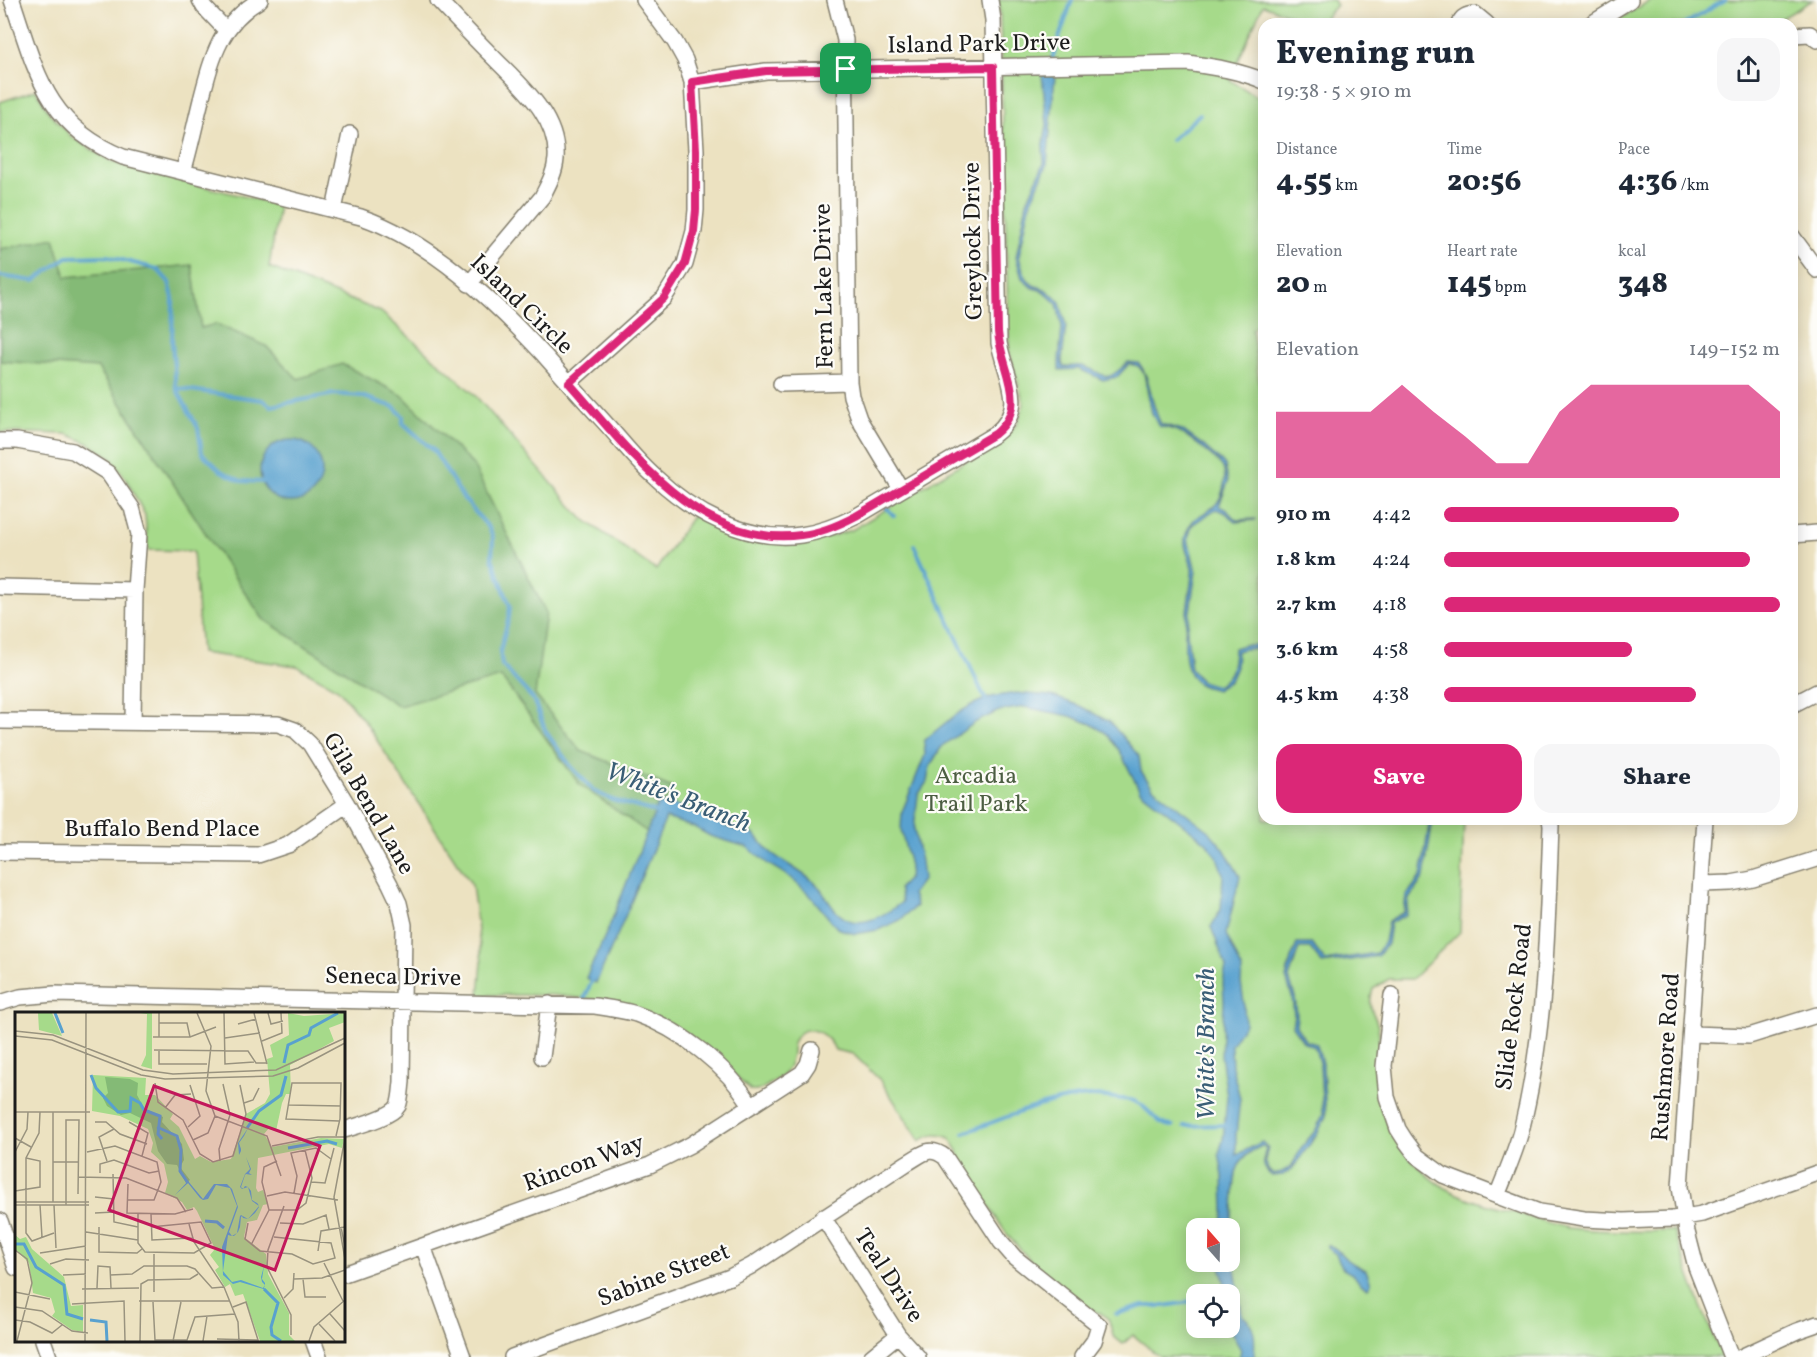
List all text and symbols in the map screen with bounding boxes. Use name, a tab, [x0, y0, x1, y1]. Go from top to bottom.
street label: Island Park Drive	[887, 26, 1071, 64]
text: Evening run	[1276, 32, 1475, 78]
button: share	[1717, 38, 1780, 101]
pin	[820, 43, 871, 94]
icon: arrive	[829, 52, 862, 85]
text: 19:38 · 5 × 910 m	[1276, 78, 1412, 106]
text: Distance	[1276, 139, 1337, 161]
text: Time	[1447, 139, 1482, 161]
text: Pace	[1618, 139, 1650, 161]
text: 4.55	[1276, 161, 1332, 203]
text: 20:56	[1447, 161, 1522, 203]
text: 4:36	[1618, 161, 1678, 203]
street label: Greylock Drive	[956, 162, 992, 320]
text: km	[1332, 175, 1358, 197]
text: /km	[1678, 175, 1710, 197]
street label: Fern Lake Drive	[807, 203, 843, 369]
text: Elevation	[1276, 241, 1343, 263]
text: Heart rate	[1447, 241, 1518, 263]
text: kcal	[1618, 241, 1646, 263]
street label: Island Circle	[462, 247, 580, 363]
text: 20	[1276, 263, 1310, 305]
text: 145	[1447, 263, 1492, 305]
text: 348	[1618, 263, 1668, 305]
text: m	[1310, 277, 1327, 299]
text: bpm	[1492, 277, 1527, 299]
text: Elevation	[1276, 336, 1359, 364]
text: 149–152 m	[1689, 336, 1780, 364]
text: 910 m	[1276, 501, 1331, 529]
text: 4:42	[1372, 501, 1411, 529]
text: 1.8 km	[1276, 546, 1336, 574]
text: 4:24	[1372, 546, 1411, 574]
text: 2.7 km	[1276, 591, 1337, 619]
text: 4:18	[1372, 591, 1407, 619]
text: 3.6 km	[1276, 636, 1338, 664]
text: 4:58	[1372, 636, 1408, 664]
text: 4.5 km	[1276, 681, 1339, 709]
text: 4:38	[1372, 681, 1409, 709]
street label: Gila Bend Lane	[314, 727, 422, 881]
button: Save	[1276, 744, 1522, 813]
button: Share	[1534, 744, 1780, 813]
water label: White's Branch	[600, 754, 756, 842]
park label: Arcadia Trail Park	[924, 760, 1028, 822]
street label: Buffalo Bend Place	[64, 813, 260, 847]
street label: Slide Rock Road	[1488, 921, 1542, 1093]
street label: Seneca Drive	[325, 960, 461, 996]
water label: White's Branch	[1189, 967, 1225, 1121]
street label: Rushmore Road	[1644, 972, 1690, 1142]
inset map	[15, 1012, 345, 1342]
street label: Rincon Way	[519, 1126, 649, 1202]
north arrow	[1186, 1218, 1240, 1272]
map controls	[1186, 1218, 1240, 1338]
street label: Teal Drive	[845, 1222, 931, 1330]
street label: Sabine Street	[593, 1235, 735, 1317]
button: locate	[1186, 1284, 1240, 1338]

